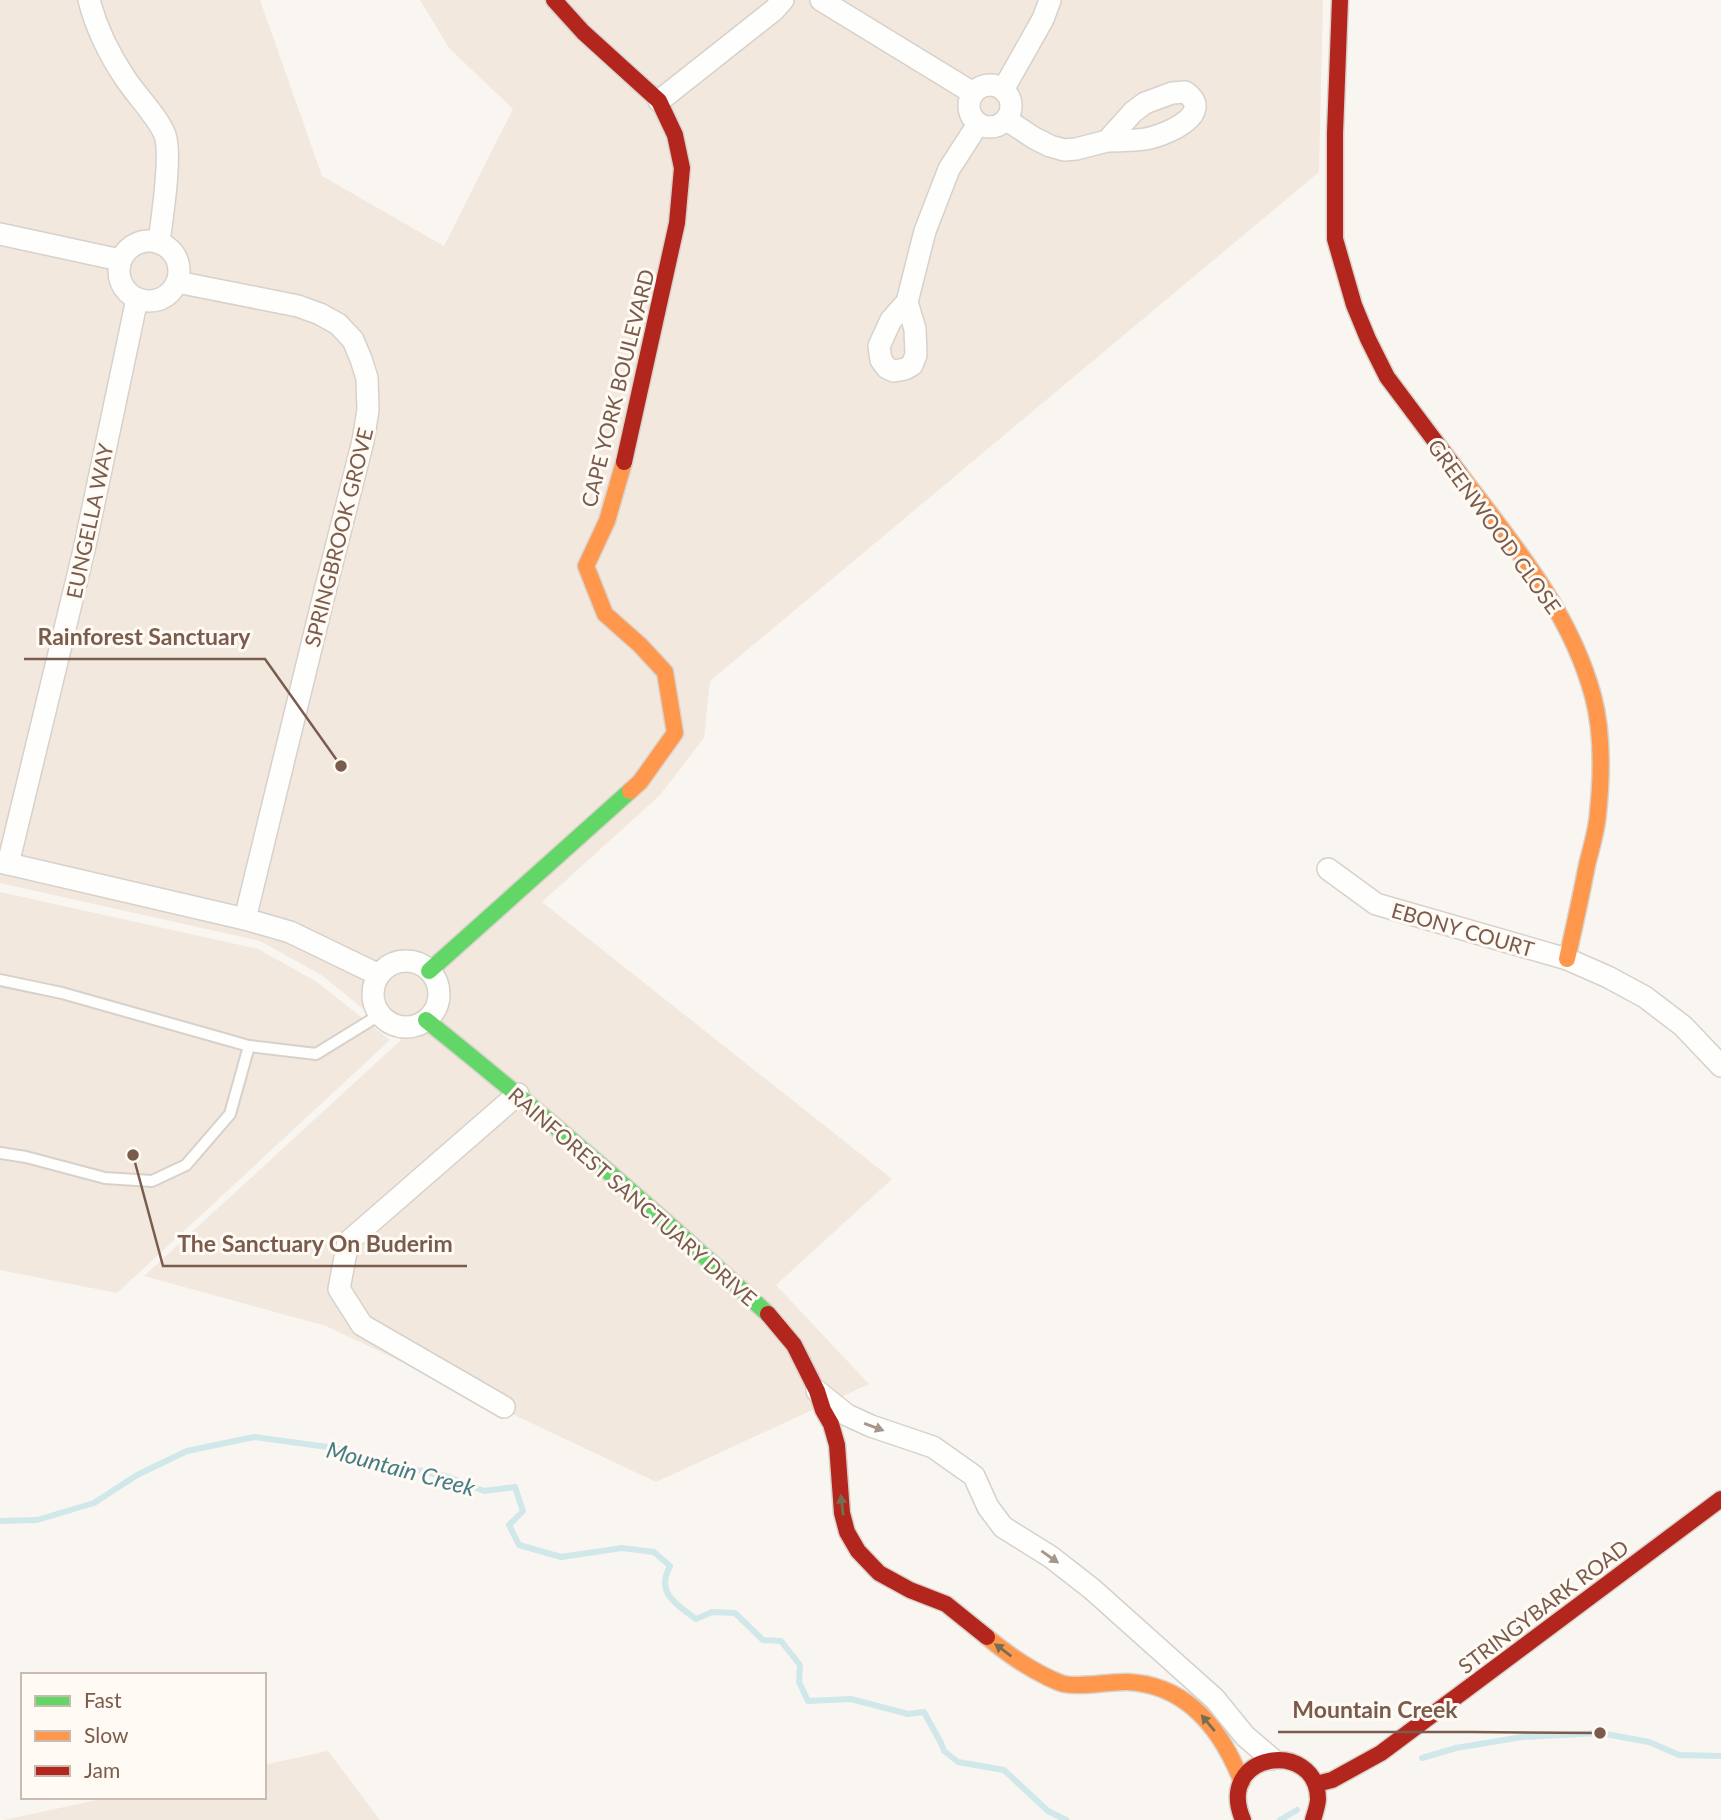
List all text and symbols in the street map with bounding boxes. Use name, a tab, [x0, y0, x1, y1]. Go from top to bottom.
street label: CAPE YORK BOULEVARD	[575, 266, 659, 510]
street label: SPRINGBROOK GROVE	[299, 425, 377, 649]
street label: GREENWOOD CLOSE	[1423, 434, 1567, 618]
street label: EUNGELLA WAY	[60, 440, 118, 601]
callout: Rainforest Sanctuary	[24, 615, 265, 659]
text: Rainforest Sanctuary	[38, 622, 251, 650]
street label: EBONY COURT	[1389, 897, 1538, 961]
street label: RAINFOREST SANCTUARY DRIVE	[504, 1081, 762, 1311]
callout: The Sanctuary On Buderim	[163, 1222, 467, 1266]
text: The Sanctuary On Buderim	[177, 1229, 453, 1257]
one-way arrow	[864, 1421, 885, 1432]
water label: Mountain Creek	[324, 1435, 479, 1502]
one-way arrow	[836, 1493, 847, 1515]
street label: STRINGYBARK ROAD	[1453, 1534, 1633, 1678]
one-way arrow	[1041, 1550, 1059, 1564]
one-way arrow	[994, 1643, 1012, 1657]
legend	[21, 1673, 266, 1799]
text: Fast	[84, 1687, 122, 1712]
callout: Mountain Creek	[1278, 1688, 1472, 1732]
text: Mountain Creek	[1292, 1695, 1458, 1723]
one-way arrow	[1200, 1714, 1216, 1732]
text: Slow	[84, 1722, 129, 1747]
text: Jam	[84, 1757, 120, 1782]

